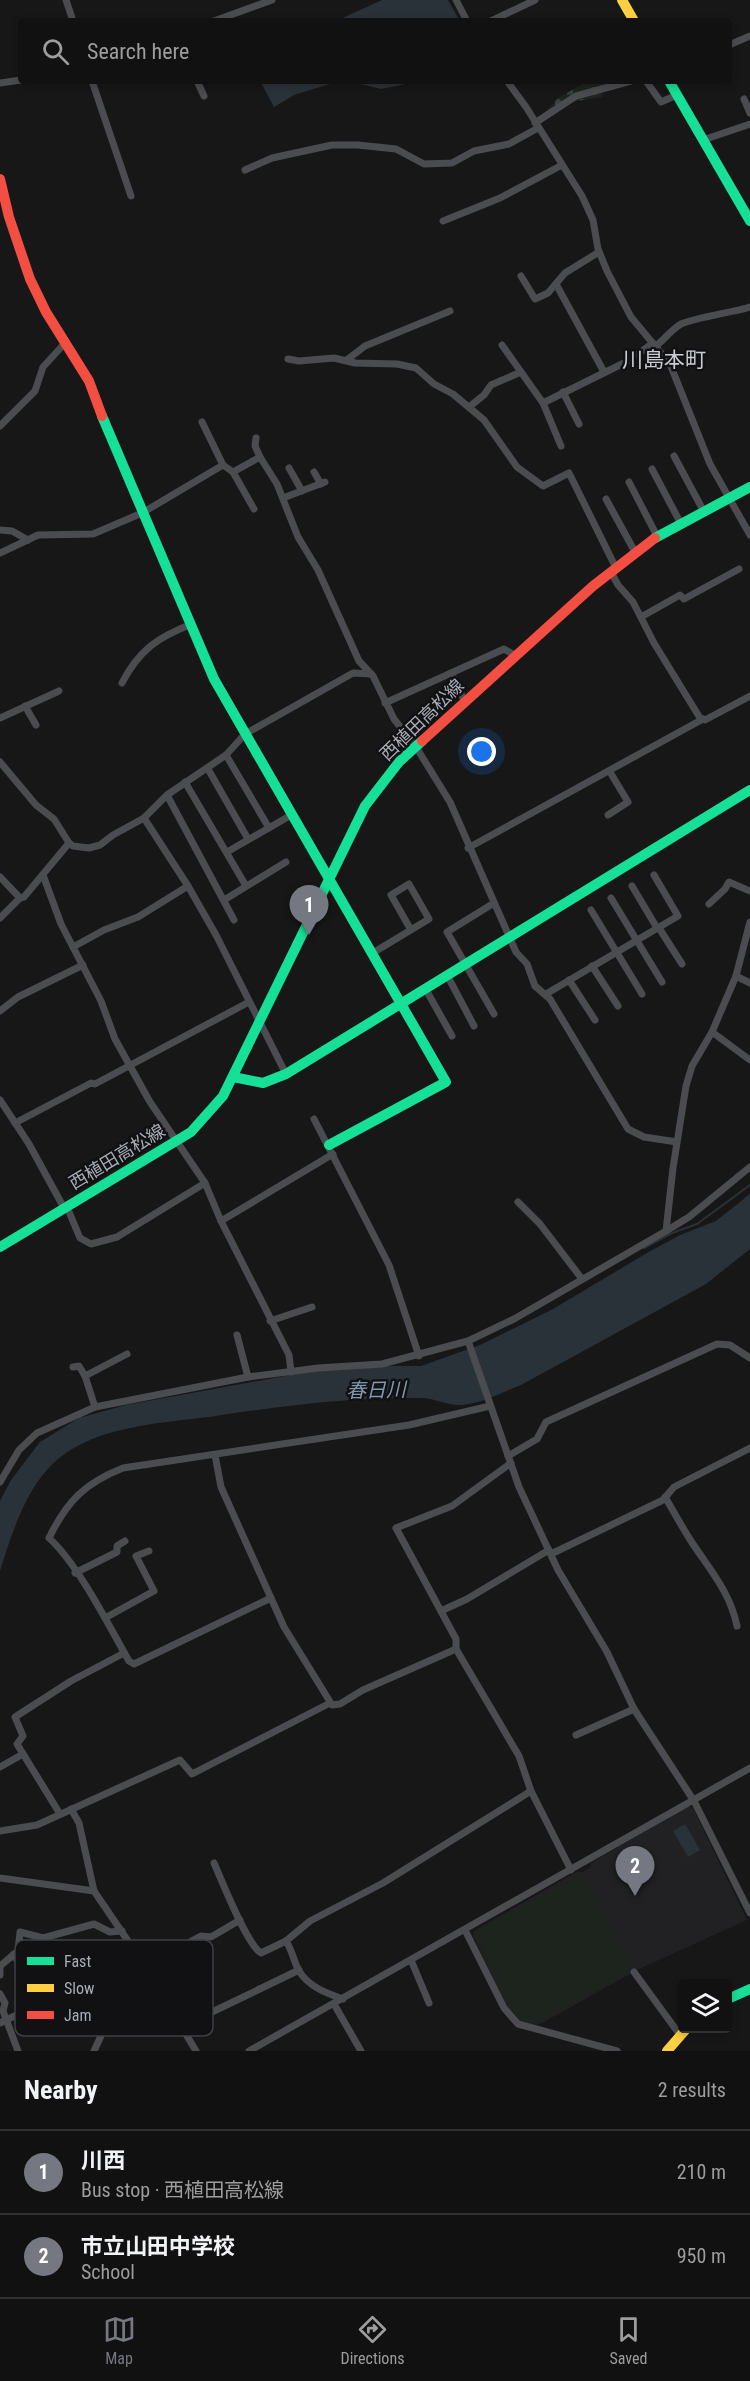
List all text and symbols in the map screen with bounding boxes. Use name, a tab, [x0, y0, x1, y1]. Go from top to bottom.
search box	[18, 18, 732, 84]
icon: search	[39, 35, 72, 68]
text: Search here	[87, 39, 189, 64]
district label: 川島本町	[622, 348, 706, 372]
street label: 西植田高松線	[376, 675, 468, 765]
your location	[467, 737, 496, 766]
pin: 1	[290, 886, 328, 935]
street label: 西植田高松線	[65, 1120, 168, 1193]
water label: 春日川	[346, 1377, 408, 1403]
pin: 2	[616, 1846, 654, 1896]
legend	[15, 1940, 213, 2036]
text: Fast	[64, 1952, 91, 1971]
text: Slow	[64, 1979, 94, 1998]
map controls	[678, 1979, 732, 2033]
button: layers	[678, 1979, 732, 2033]
text: Jam	[64, 2006, 91, 2025]
text: Nearby	[24, 2075, 98, 2105]
text: 2 results	[658, 2078, 726, 2102]
text: 川西	[81, 2148, 125, 2173]
text: 1	[38, 2160, 49, 2184]
text: 210 m	[677, 2160, 726, 2184]
text: Bus stop · 西植田高松線	[81, 2178, 284, 2202]
text: 市立山田中学校	[81, 2234, 235, 2259]
text: 2	[38, 2244, 49, 2268]
text: 950 m	[677, 2244, 726, 2268]
text: School	[81, 2260, 135, 2284]
tab: Map	[103, 2313, 136, 2368]
tab: Directions	[341, 2313, 404, 2368]
tab: Saved	[609, 2313, 647, 2368]

